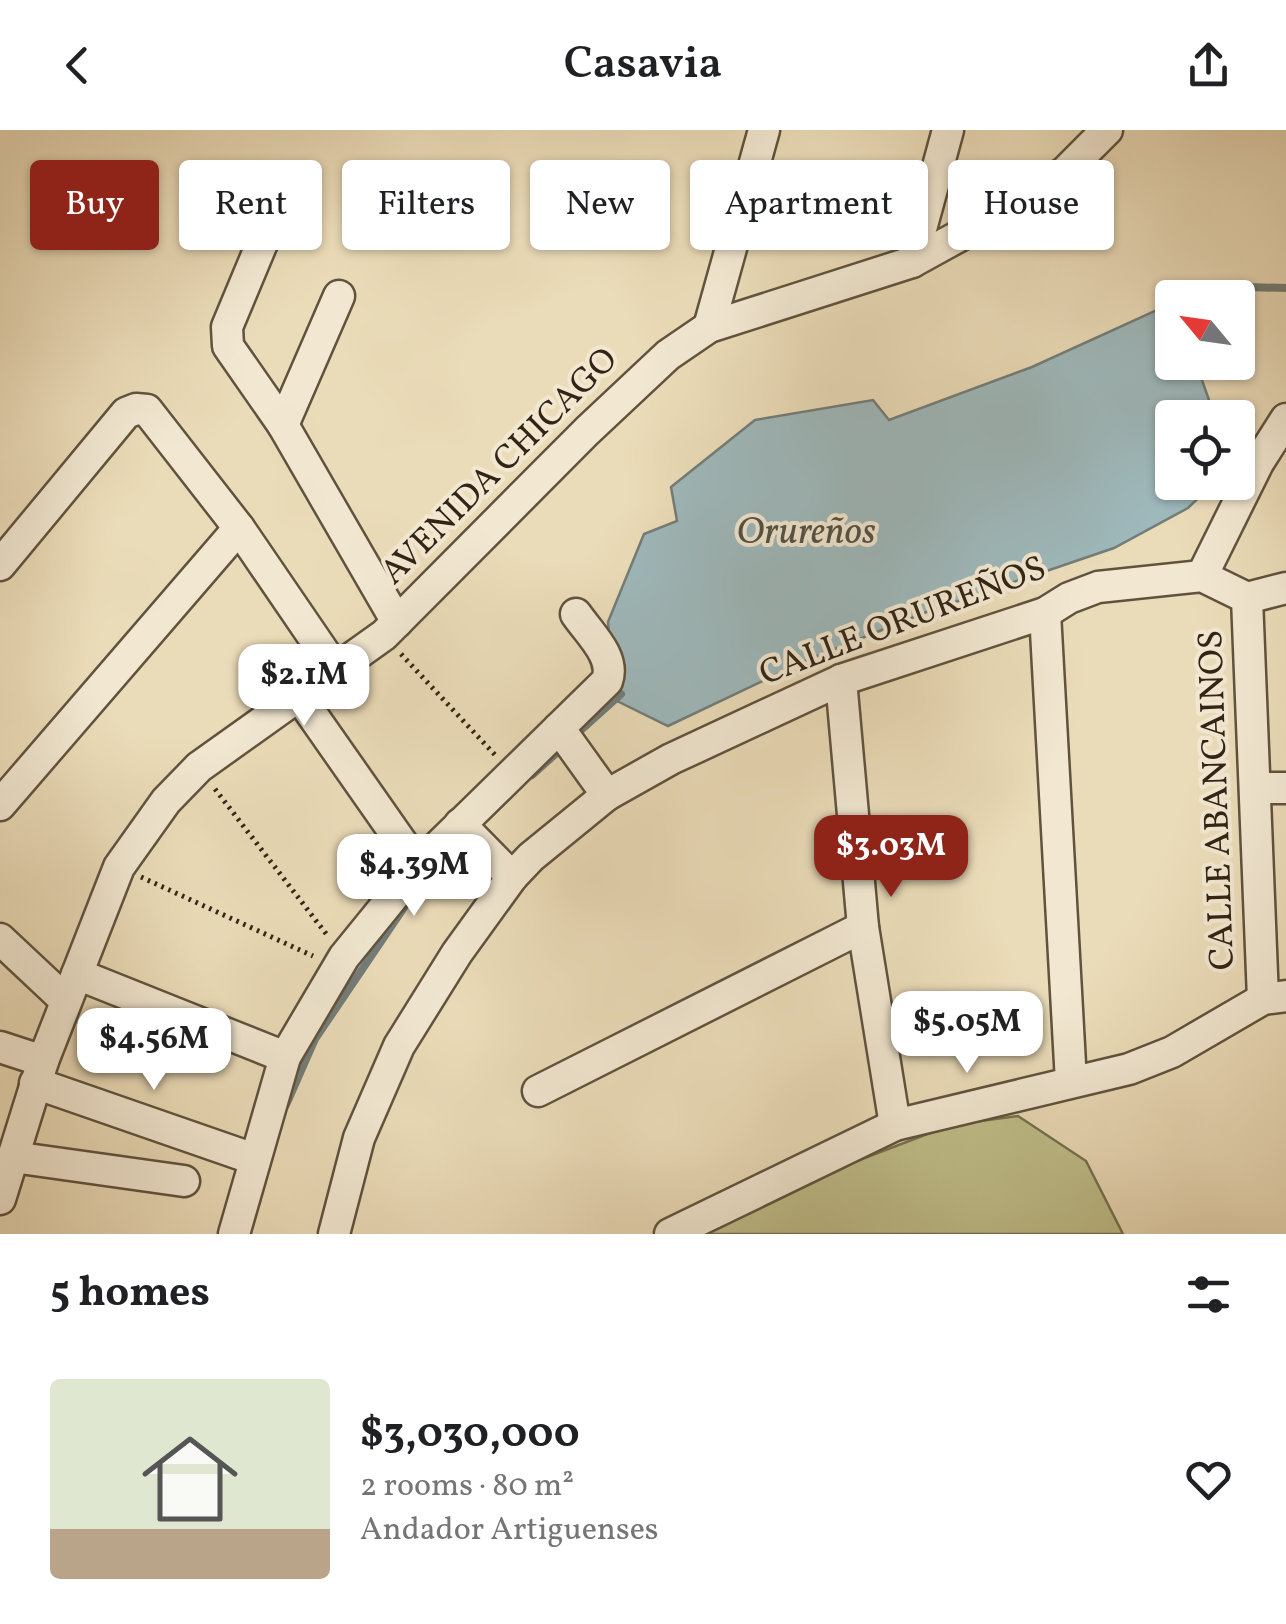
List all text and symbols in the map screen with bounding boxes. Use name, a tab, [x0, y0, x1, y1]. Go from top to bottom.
text: Casavia	[564, 34, 722, 97]
icon: back	[50, 38, 105, 93]
icon: share	[1181, 38, 1236, 93]
chip: Buy	[30, 160, 159, 250]
chip: Rent	[179, 160, 322, 250]
chip: Filters	[342, 160, 510, 250]
chip: New	[530, 160, 670, 250]
chip: Apartment	[690, 160, 928, 250]
chip: House	[948, 160, 1114, 250]
north arrow	[1155, 280, 1255, 380]
map controls	[1155, 280, 1255, 500]
street label: AVENIDA CHICAGO	[371, 338, 629, 596]
button: locate	[1155, 400, 1255, 500]
water label: Orureños	[736, 507, 876, 560]
street label: CALLE ORUREÑOS	[753, 545, 1053, 699]
street label: CALLE ABANCAINOS	[1188, 629, 1248, 971]
pin: $2.1M	[234, 644, 374, 729]
text: $2.1M	[260, 654, 348, 698]
pin: $3.03M	[810, 815, 972, 900]
text: $3.03M	[836, 825, 946, 869]
pin: $4.39M	[333, 834, 495, 919]
text: $4.39M	[359, 844, 469, 888]
pin: $5.05M	[886, 991, 1048, 1076]
text: $5.05M	[913, 1001, 1021, 1045]
pin: $4.56M	[73, 1008, 235, 1093]
text: $4.56M	[99, 1018, 209, 1062]
text: 5 homes	[50, 1265, 210, 1324]
icon: filters	[1181, 1267, 1236, 1322]
text: $3,030,000	[360, 1406, 580, 1465]
icon: home	[130, 1419, 250, 1539]
icon: heart	[1181, 1452, 1236, 1507]
text: 2 rooms · 80 m²	[360, 1465, 574, 1509]
text: Andador Artiguenses	[360, 1509, 659, 1553]

